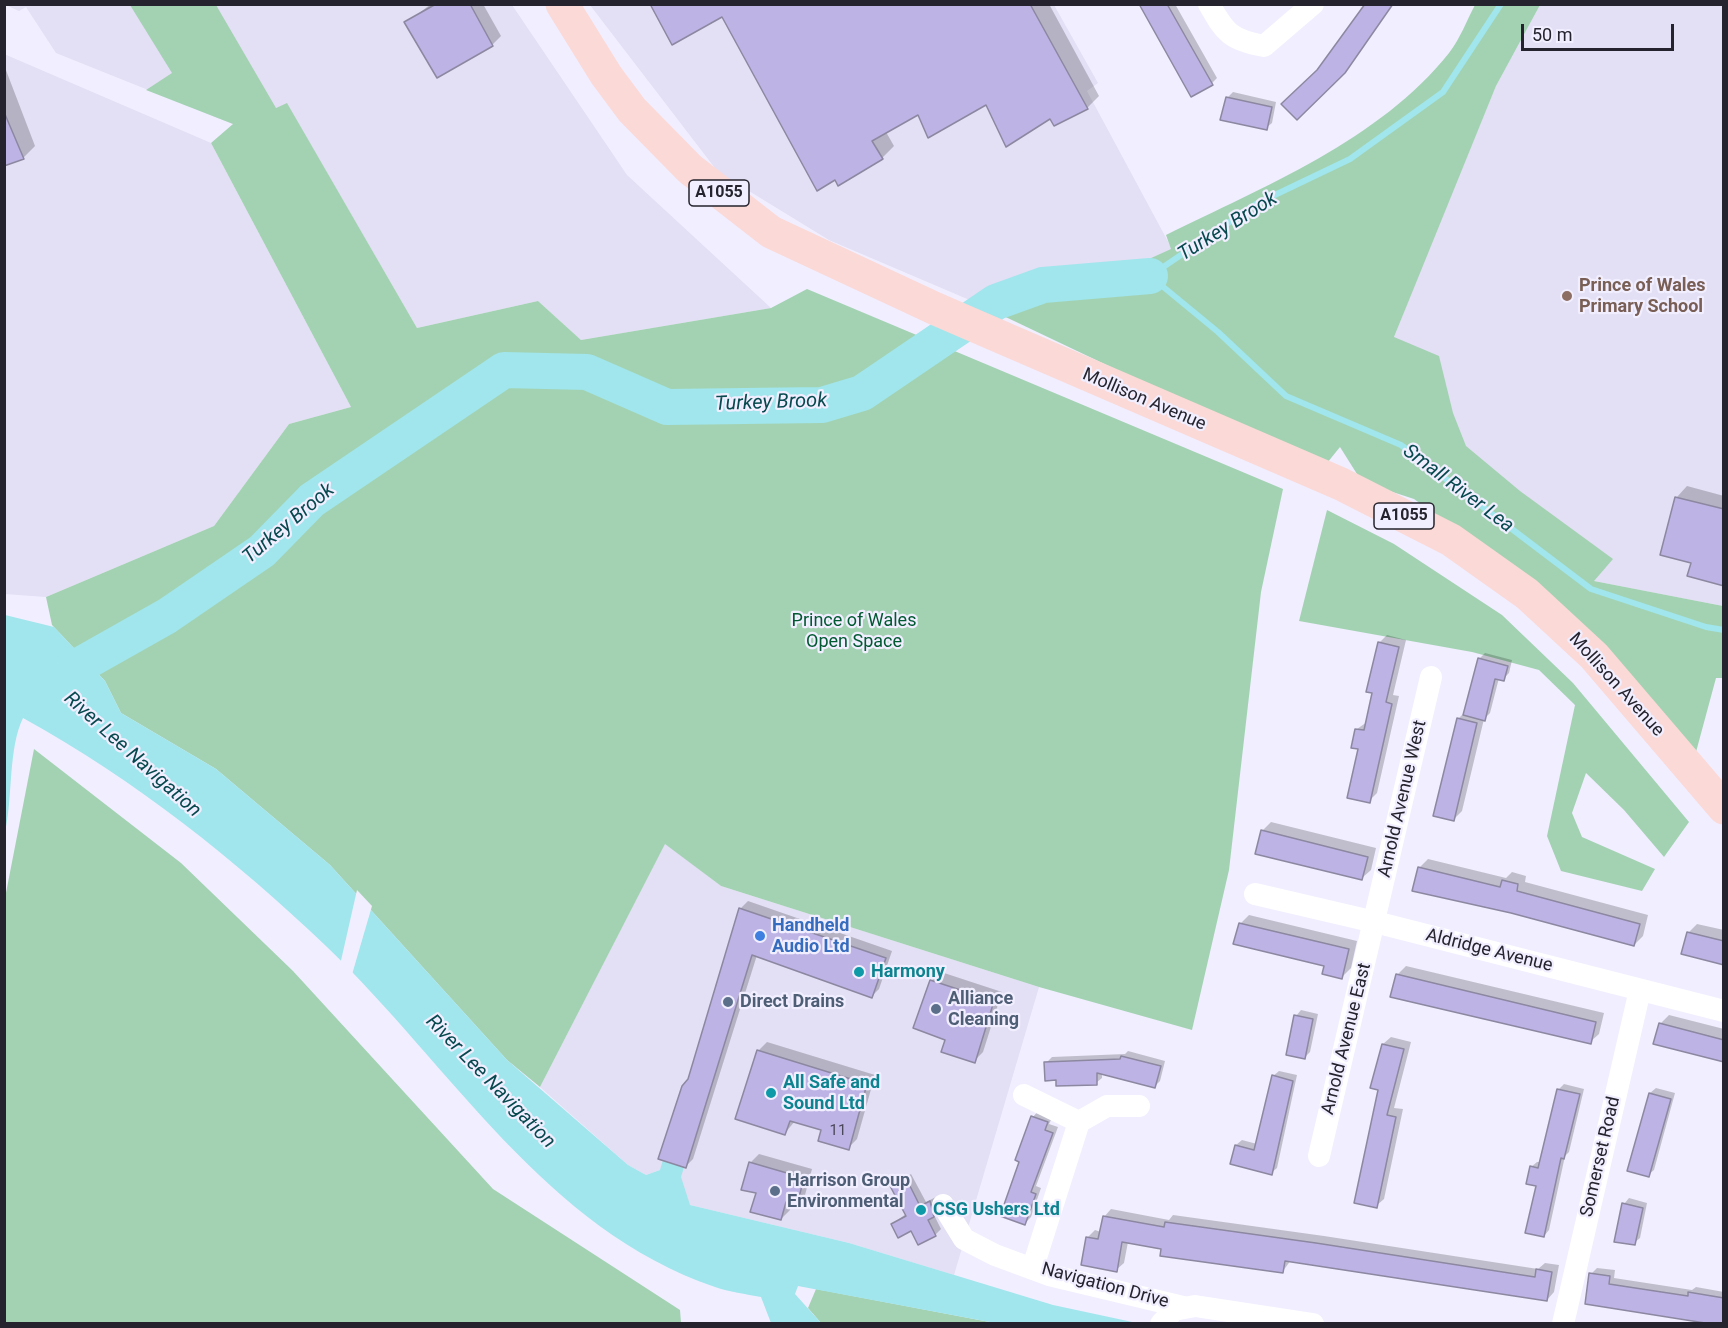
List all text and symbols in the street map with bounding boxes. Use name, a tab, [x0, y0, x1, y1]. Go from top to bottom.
scale bar	[1524, 12, 1677, 50]
text: 50 m	[1532, 24, 1572, 45]
road number: A1055	[689, 180, 749, 206]
water label: Turkey Brook	[1174, 187, 1282, 267]
place label: Prince of Wales Primary School	[1579, 275, 1706, 318]
marker: Prince of Wales Primary School	[1560, 289, 1574, 303]
street label: Mollison Avenue	[1079, 364, 1209, 436]
water label: Turkey Brook	[715, 389, 827, 417]
water label: Small River Lea	[1398, 440, 1518, 538]
water label: Turkey Brook	[238, 479, 340, 569]
road number: A1055	[1374, 503, 1434, 529]
park label: Prince of Wales Open Space	[792, 610, 916, 652]
street label: Mollison Avenue	[1564, 629, 1668, 741]
water label: River Lee Navigation	[58, 687, 206, 823]
street label: Arnold Avenue West	[1374, 718, 1432, 880]
place label: Handheld Audio Ltd	[772, 915, 850, 958]
street label: Aldridge Avenue	[1423, 925, 1555, 977]
marker: Handheld Audio Ltd	[753, 929, 767, 943]
place label: Harmony	[871, 961, 945, 983]
street label: Arnold Avenue East	[1318, 961, 1376, 1117]
marker: Harmony	[852, 965, 866, 979]
place label: Alliance Cleaning	[948, 988, 1019, 1030]
place label: Direct Drains	[740, 991, 844, 1013]
marker: Direct Drains	[721, 995, 735, 1009]
marker: Alliance Cleaning	[929, 1002, 943, 1016]
water label: River Lee Navigation	[420, 1010, 560, 1154]
place label: All Safe and Sound Ltd	[783, 1072, 880, 1114]
marker: All Safe and Sound Ltd	[764, 1086, 778, 1100]
street label: Somerset Road	[1577, 1095, 1625, 1219]
house number: 11	[830, 1122, 846, 1140]
place label: Harrison Group Environmental	[787, 1170, 910, 1212]
marker: Harrison Group Environmental	[768, 1184, 782, 1198]
place label: CSG Ushers Ltd	[933, 1199, 1060, 1221]
marker: CSG Ushers Ltd	[914, 1203, 928, 1217]
street label: Navigation Drive	[1039, 1259, 1171, 1313]

